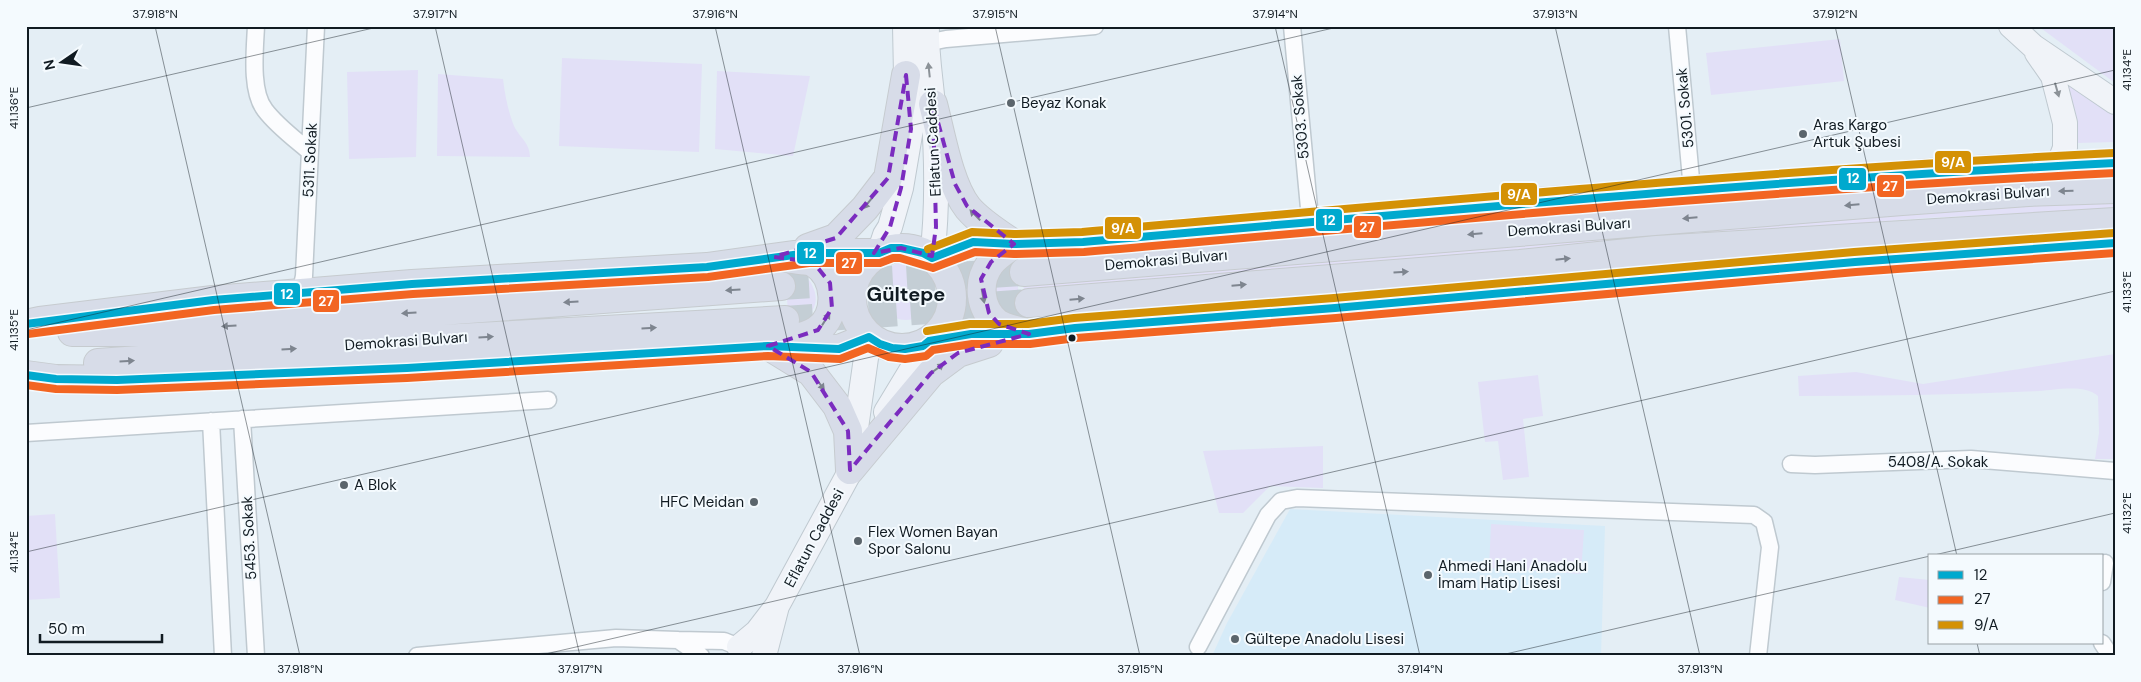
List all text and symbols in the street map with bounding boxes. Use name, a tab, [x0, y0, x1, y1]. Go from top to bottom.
text: 37.918°N	[132, 6, 178, 22]
text: 37.917°N	[413, 6, 457, 22]
text: 37.916°N	[692, 6, 738, 22]
text: 37.915°N	[972, 6, 1018, 22]
text: 37.914°N	[1252, 6, 1298, 22]
text: 37.913°N	[1532, 6, 1578, 22]
text: 37.912°N	[1813, 6, 1858, 22]
north arrow	[38, 38, 88, 88]
text: 41.134°E	[2119, 49, 2135, 91]
text: N	[39, 58, 59, 72]
one-way arrow	[925, 62, 933, 78]
street label: 5301. Sokak	[1671, 66, 1698, 149]
street label: 5303. Sokak	[1286, 73, 1314, 160]
one-way arrow	[2053, 82, 2061, 97]
text: 41.136°E	[6, 87, 22, 129]
street label: Eflatun Caddesi	[920, 87, 946, 197]
place label: Beyaz Konak	[1021, 93, 1107, 113]
marker: Beyaz Konak	[1005, 97, 1017, 109]
place label: Aras Kargo Artuk Şubesi	[1813, 115, 1901, 152]
street label: 5311. Sokak	[298, 122, 322, 198]
marker: Aras Kargo Artuk Şubesi	[1797, 128, 1809, 140]
line badge: 9/A	[1934, 150, 1972, 174]
text: 9/A	[1941, 153, 1965, 171]
line badge: 12	[1838, 167, 1867, 191]
text: 12	[1846, 169, 1860, 187]
line badge: 27	[1876, 174, 1905, 198]
text: 27	[1882, 177, 1898, 195]
street label: Demokrasi Bulvarı	[1926, 181, 2050, 209]
line badge: 9/A	[1500, 182, 1538, 206]
text: 9/A	[1507, 185, 1531, 203]
one-way arrow	[2058, 187, 2074, 195]
one-way arrow	[863, 197, 874, 210]
one-way arrow	[1843, 201, 1859, 209]
line badge: 12	[1315, 208, 1343, 232]
one-way arrow	[969, 209, 981, 221]
text: 12	[1322, 211, 1336, 229]
street label: Demokrasi Bulvarı	[1507, 213, 1631, 241]
line badge: 27	[1353, 215, 1382, 239]
one-way arrow	[1681, 215, 1697, 223]
line badge: 9/A	[1104, 216, 1142, 240]
text: 27	[1359, 218, 1375, 236]
text: 9/A	[1111, 219, 1135, 237]
one-way arrow	[1467, 231, 1483, 239]
line badge: 12	[796, 241, 825, 265]
text: 12	[803, 244, 817, 262]
street label: Demokrasi Bulvarı	[1104, 245, 1228, 275]
line badge: 27	[835, 251, 863, 275]
text: 27	[841, 254, 857, 272]
one-way arrow	[1556, 255, 1572, 263]
one-way arrow	[1394, 268, 1410, 276]
text: 41.133°E	[2119, 271, 2135, 313]
district label: Gültepe	[867, 281, 945, 307]
one-way arrow	[1232, 281, 1248, 289]
line badge: 12	[273, 282, 301, 306]
text: 12	[280, 285, 294, 303]
one-way arrow	[724, 286, 740, 294]
one-way arrow	[980, 288, 988, 304]
line badge: 27	[312, 289, 340, 313]
text: 27	[318, 292, 334, 310]
one-way arrow	[1070, 294, 1086, 302]
one-way arrow	[562, 298, 578, 306]
text: 41.135°E	[6, 309, 22, 351]
one-way arrow	[400, 310, 416, 318]
one-way arrow	[821, 312, 830, 326]
one-way arrow	[221, 322, 237, 330]
one-way arrow	[641, 323, 657, 331]
street label: Demokrasi Bulvarı	[344, 327, 468, 355]
one-way arrow	[479, 332, 495, 340]
unlabelled marker	[1067, 333, 1077, 343]
one-way arrow	[282, 345, 298, 353]
one-way arrow	[120, 357, 136, 365]
one-way arrow	[932, 363, 945, 373]
one-way arrow	[815, 377, 826, 390]
street label: 5408/A. Sokak	[1888, 452, 1989, 472]
place label: A Blok	[354, 475, 397, 495]
marker: A Blok	[338, 479, 350, 491]
street label: Eflatun Caddesi	[780, 485, 848, 591]
place label: HFC Meidan	[660, 492, 744, 512]
text: 41.132°E	[2119, 492, 2135, 534]
street label: 5453. Sokak	[237, 495, 261, 580]
marker: HFC Meidan	[748, 496, 760, 508]
place label: Flex Women Bayan Spor Salonu	[868, 522, 998, 559]
text: 41.134°E	[6, 531, 22, 573]
marker: Flex Women Bayan Spor Salonu	[852, 535, 864, 547]
legend	[1928, 554, 2104, 644]
place label: Ahmedi Hani Anadolu İmam Hatip Lisesi	[1438, 556, 1587, 593]
text: 12	[1974, 565, 1987, 585]
marker: Ahmedi Hani Anadolu İmam Hatip Lisesi	[1422, 569, 1434, 581]
text: 27	[1974, 589, 1990, 609]
scale bar	[40, 612, 162, 644]
text: 9/A	[1974, 615, 1999, 635]
text: 50 m	[48, 619, 85, 639]
place label: Gültepe Anadolu Lisesi	[1245, 629, 1404, 649]
marker: Gültepe Anadolu Lisesi	[1229, 633, 1241, 645]
text: 37.918°N	[277, 661, 323, 677]
text: 37.917°N	[558, 661, 602, 677]
text: 37.916°N	[837, 661, 883, 677]
text: 37.915°N	[1117, 661, 1163, 677]
text: 37.914°N	[1397, 661, 1443, 677]
text: 37.913°N	[1677, 661, 1723, 677]

